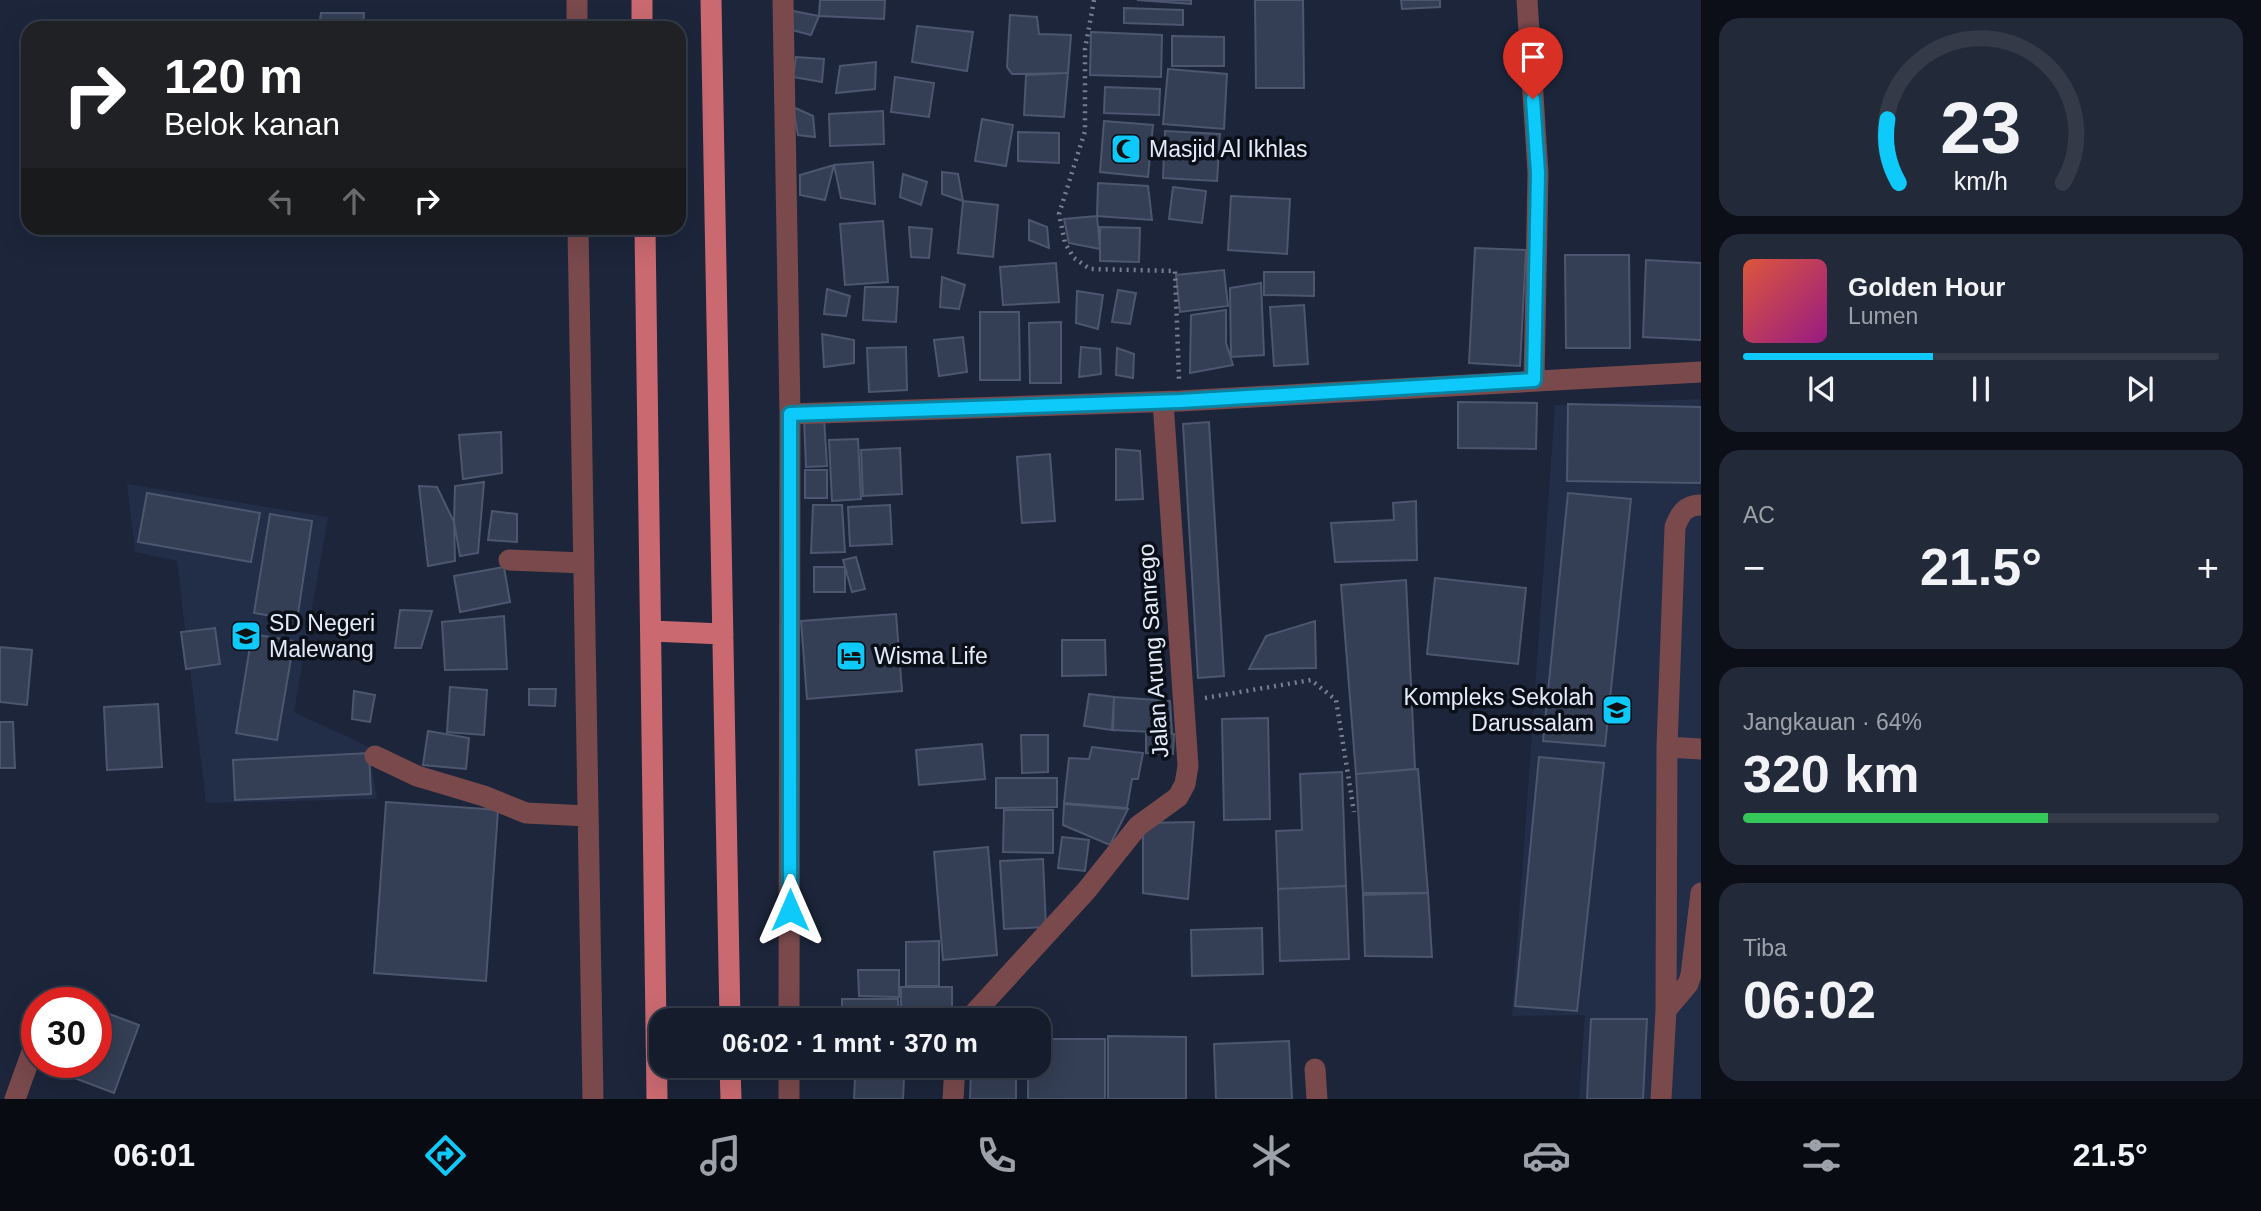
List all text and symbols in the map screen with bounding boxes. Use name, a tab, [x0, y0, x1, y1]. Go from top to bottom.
pin	[1503, 27, 1563, 99]
icon: arrive	[1514, 38, 1552, 76]
icon: right	[49, 49, 140, 140]
text: 120 m	[164, 49, 303, 103]
text: 23	[1941, 87, 2021, 168]
text: Belok kanan	[164, 106, 340, 142]
mosque icon: Masjid Al Ikhlas	[1109, 132, 1143, 166]
place label: Masjid Al Ikhlas	[1149, 136, 1308, 162]
text: km/h	[1954, 167, 2008, 195]
icon: left	[262, 182, 300, 220]
icon: ahead	[335, 182, 373, 220]
icon: right	[408, 182, 446, 220]
text: Golden Hour	[1848, 272, 2005, 302]
text: Lumen	[1848, 303, 1918, 329]
icon: previous	[1803, 370, 1841, 408]
icon: pause	[1962, 370, 2000, 408]
icon: next	[2121, 370, 2159, 408]
text: AC	[1743, 502, 1775, 528]
text: 21.5°	[1920, 538, 2042, 596]
street label: Jalan Arung Sanrego	[1133, 543, 1173, 759]
text: −	[1743, 547, 1765, 589]
text: +	[2197, 547, 2219, 589]
place label: SD Negeri Malewang	[269, 610, 375, 662]
school or university icon: SD Negeri Malewang	[229, 619, 263, 653]
hotel icon: Wisma Life	[834, 639, 868, 673]
place label: Wisma Life	[874, 643, 988, 669]
place label: Kompleks Sekolah Darussalam	[1404, 684, 1594, 736]
school or university icon: Kompleks Sekolah Darussalam	[1600, 693, 1634, 727]
text: Jangkauan · 64%	[1743, 709, 1922, 735]
text: 320 km	[1743, 745, 1919, 803]
position arrow	[753, 873, 827, 947]
text: Tiba	[1743, 935, 1787, 961]
text: 06:02	[1743, 971, 1876, 1029]
speed limit sign: 30	[21, 987, 112, 1078]
text: 06:02 · 1 mnt · 370 m	[722, 1028, 978, 1058]
icon: directions	[421, 1131, 470, 1180]
icon: music	[696, 1131, 745, 1180]
icon: phone	[972, 1131, 1021, 1180]
icon: climate	[1247, 1131, 1296, 1180]
icon: car	[1522, 1131, 1571, 1180]
icon: filters	[1797, 1131, 1846, 1180]
text: 06:01	[113, 1137, 195, 1173]
text: 21.5°	[2073, 1137, 2148, 1173]

